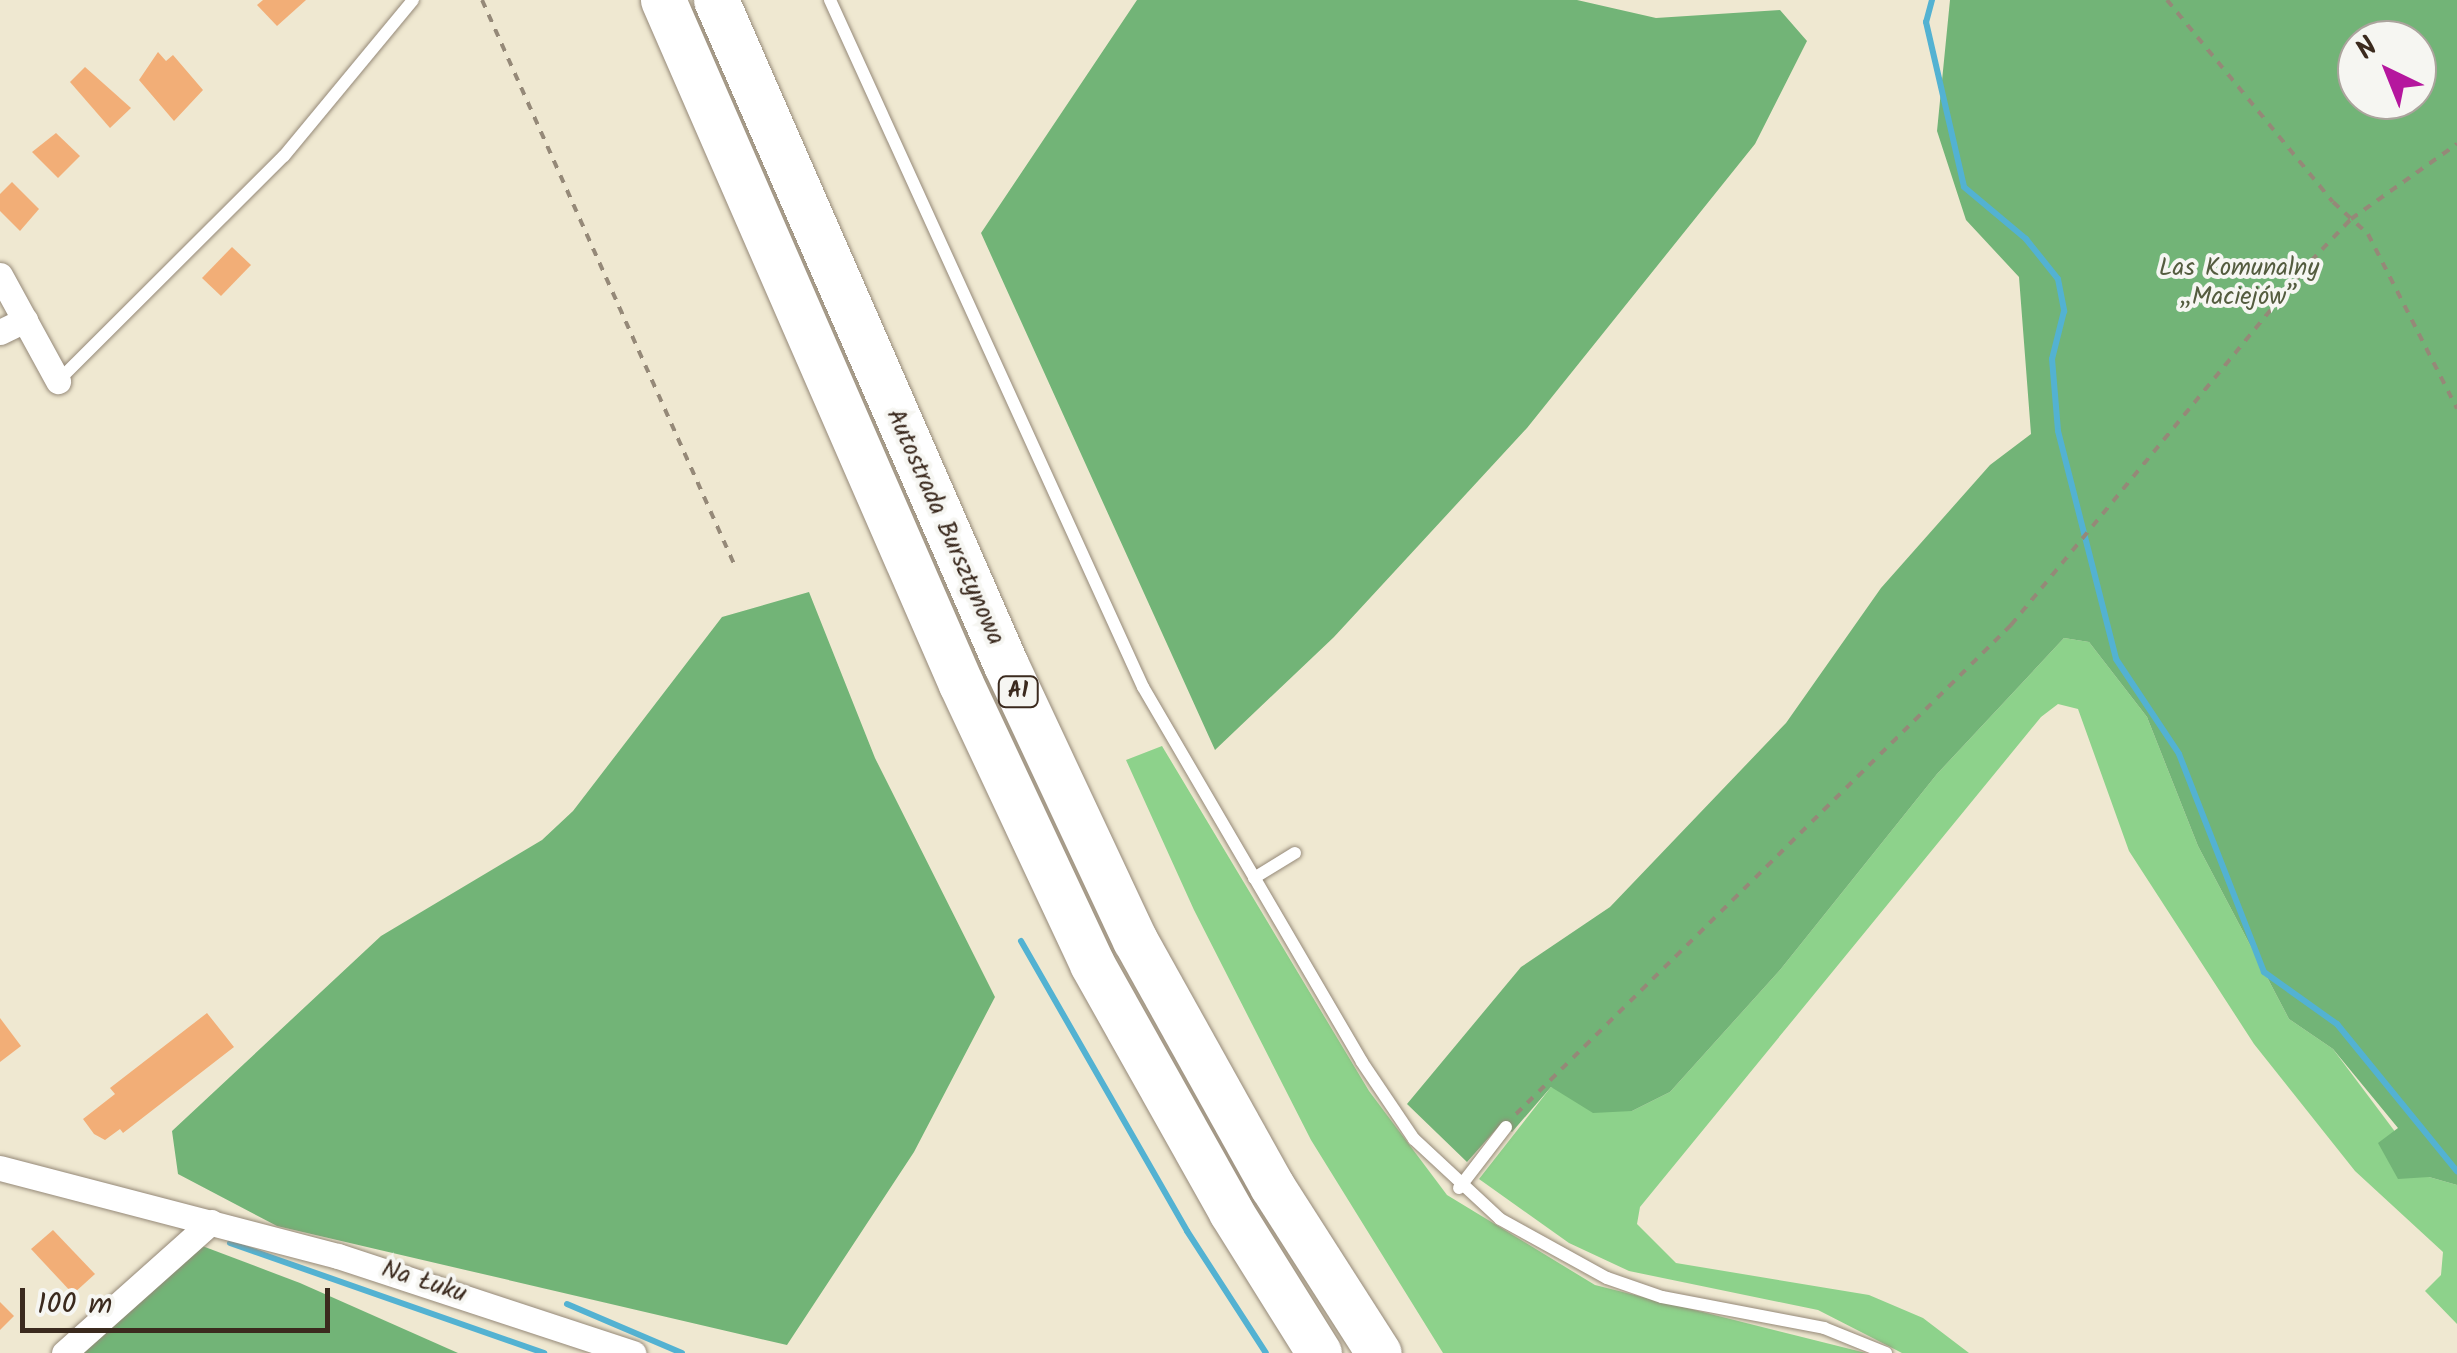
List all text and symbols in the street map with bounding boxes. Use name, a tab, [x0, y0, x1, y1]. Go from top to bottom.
north arrow	[2337, 20, 2437, 120]
text: N	[2346, 27, 2389, 72]
park label: Las Komunalny „Maciejów”	[2159, 254, 2319, 313]
street label: Autostrada Bursztynowa	[879, 404, 1011, 650]
road number: A1	[996, 675, 1040, 709]
street label: Na Łuku	[378, 1254, 470, 1310]
scale bar	[25, 1268, 335, 1330]
text: 100 m	[37, 1281, 112, 1329]

